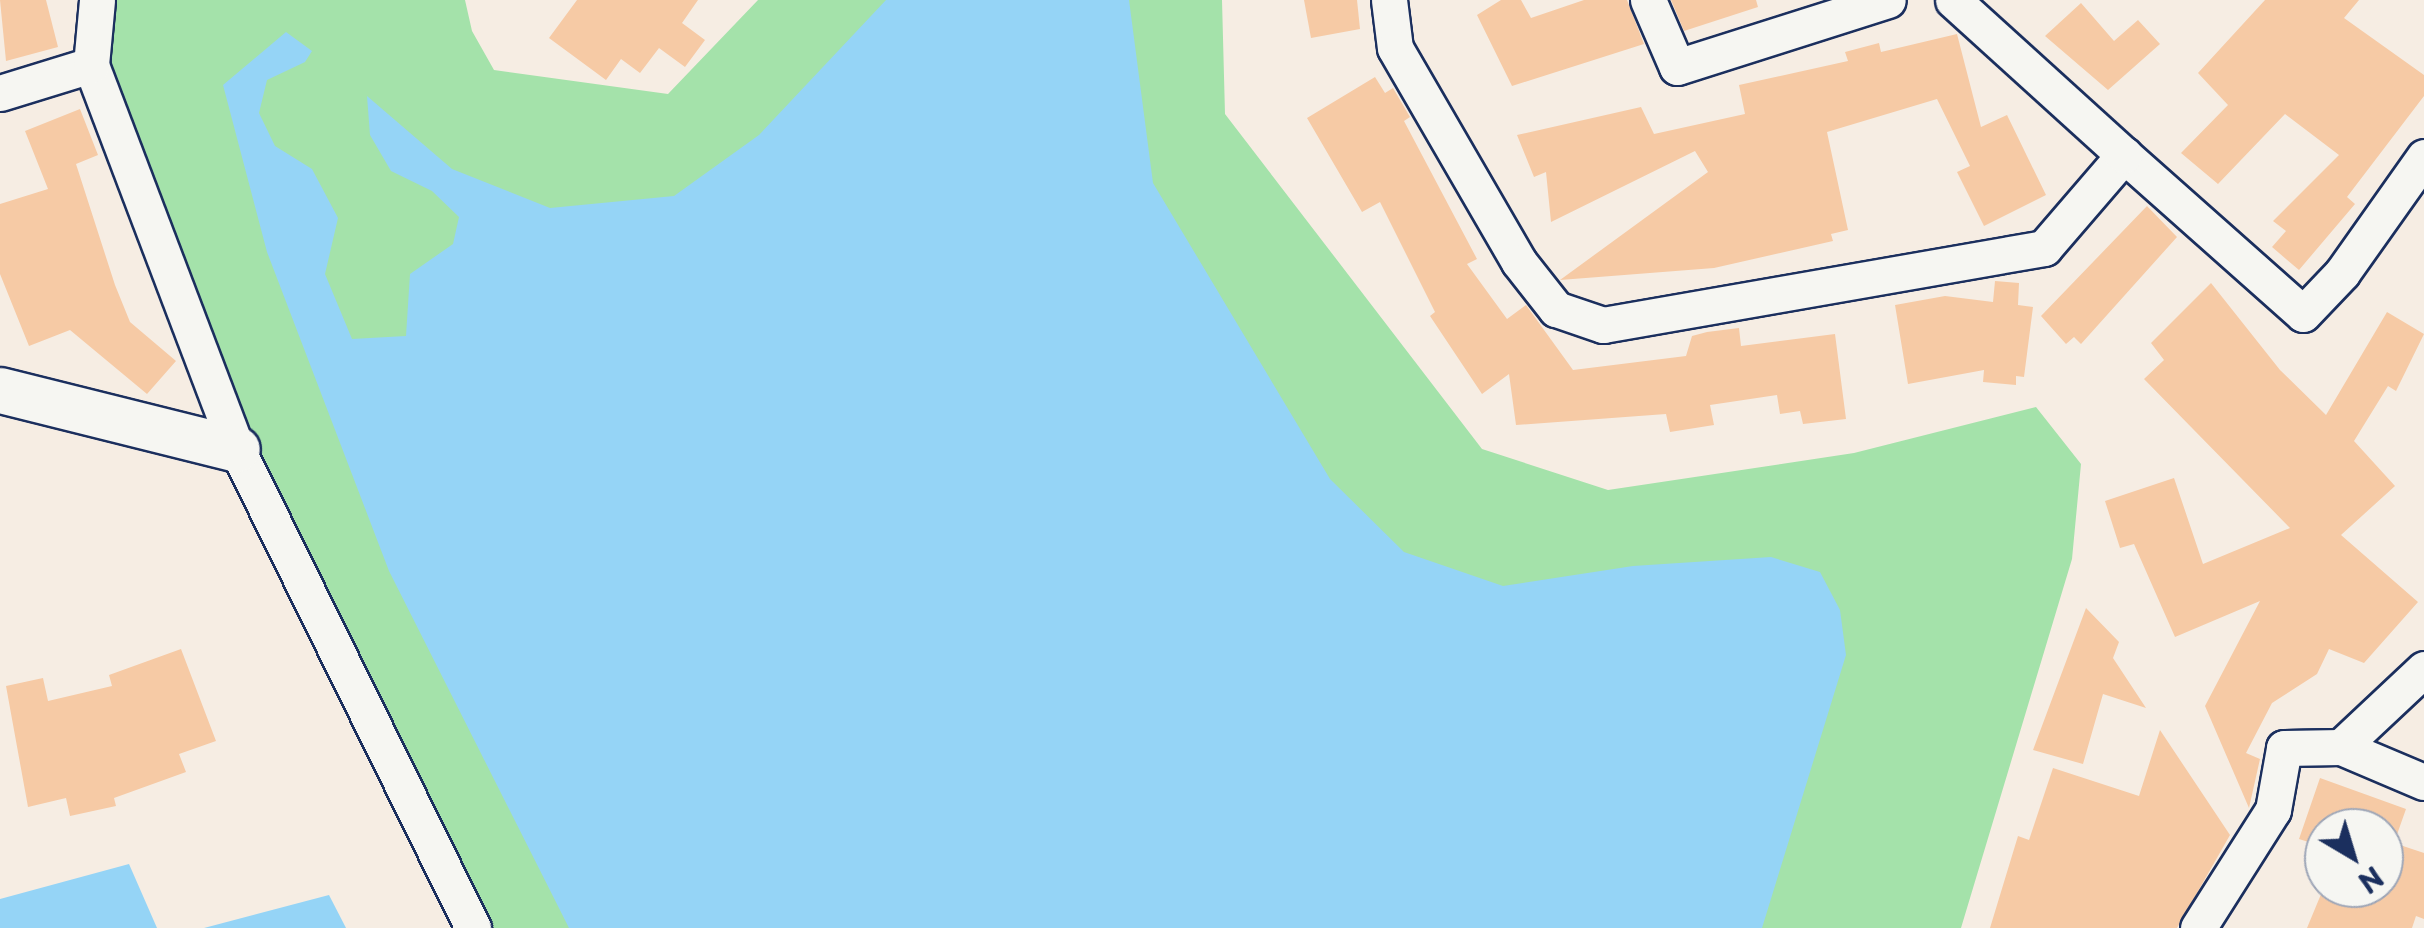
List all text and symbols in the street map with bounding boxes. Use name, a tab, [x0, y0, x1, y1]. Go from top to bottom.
north arrow	[2304, 808, 2404, 908]
text: N	[2350, 857, 2394, 904]

